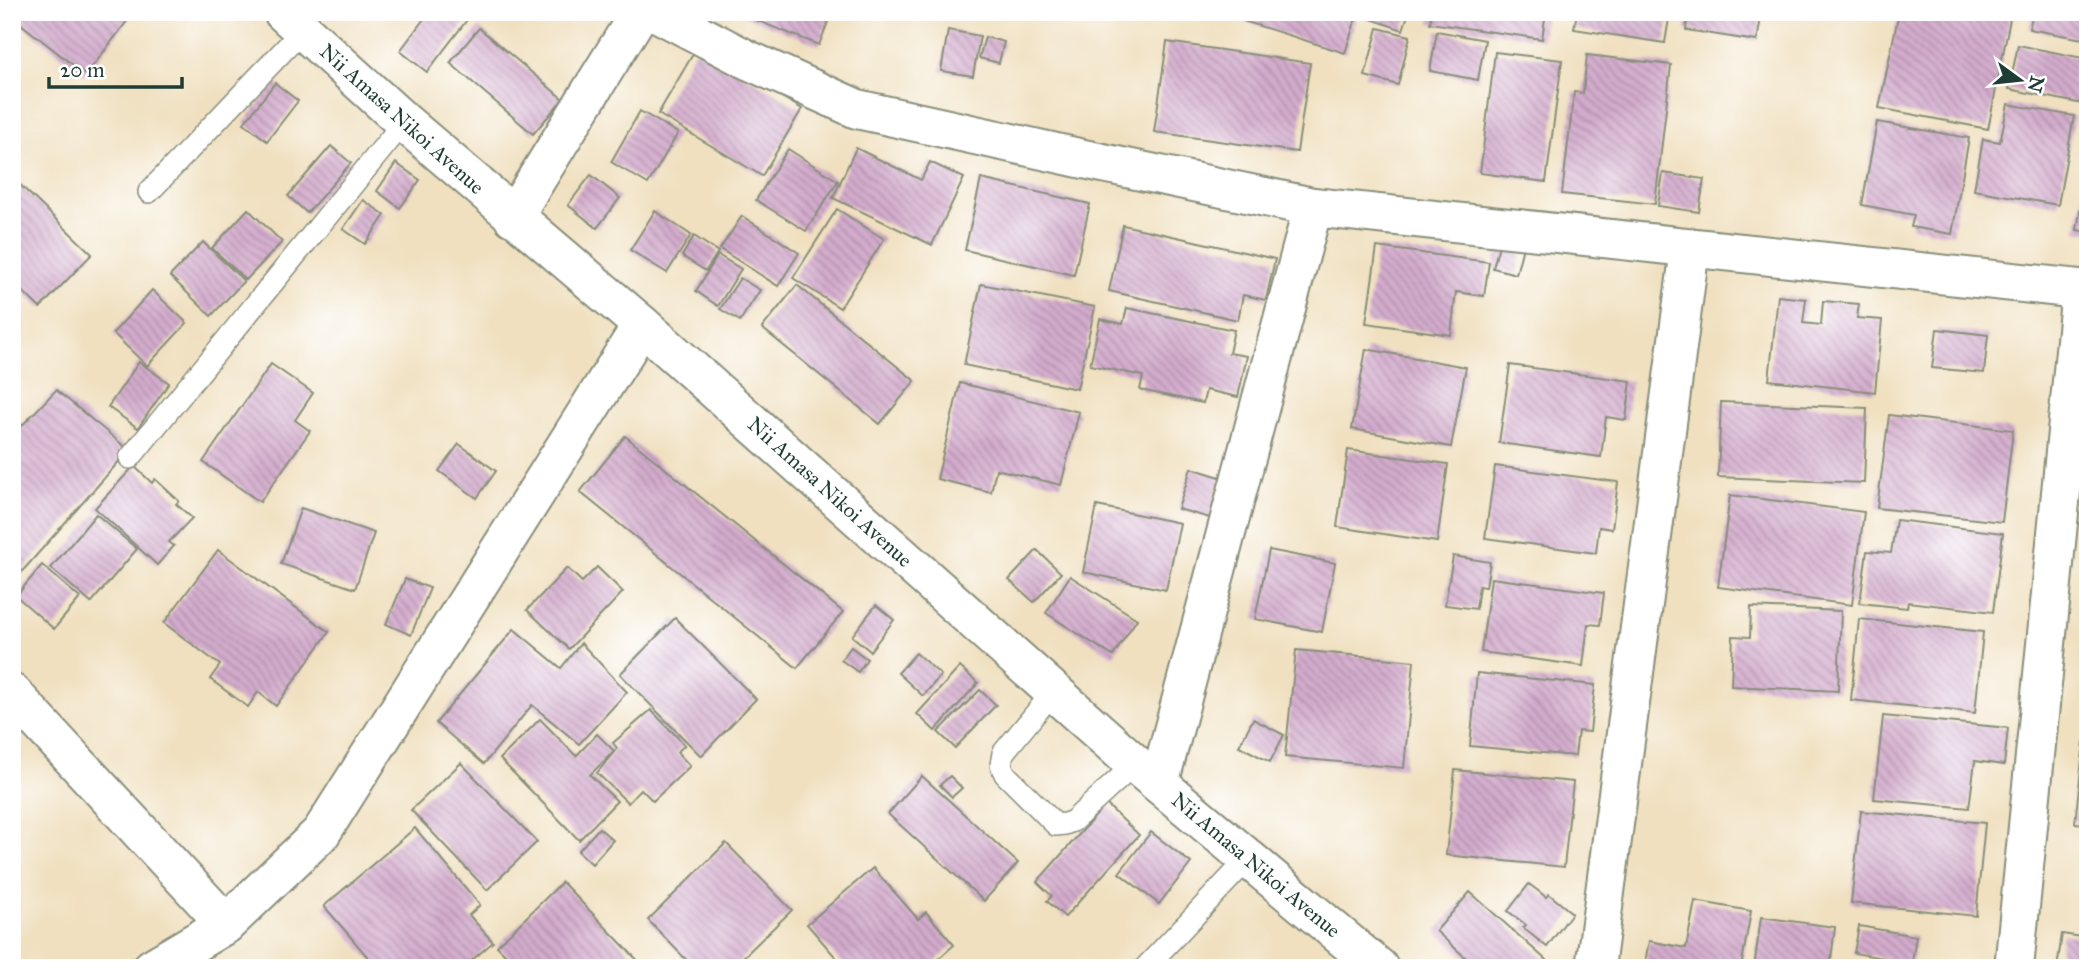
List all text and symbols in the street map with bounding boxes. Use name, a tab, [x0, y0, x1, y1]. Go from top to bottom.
street label: Nii Amasa Nikoi Avenue	[314, 38, 490, 200]
scale bar	[49, 46, 182, 90]
north arrow	[1984, 46, 2054, 116]
text: 20 m	[60, 57, 105, 83]
text: N	[2023, 74, 2049, 95]
street label: Nii Amasa Nikoi Avenue	[742, 411, 918, 573]
street label: Nii Amasa Nikoi Avenue	[1166, 787, 1346, 943]

